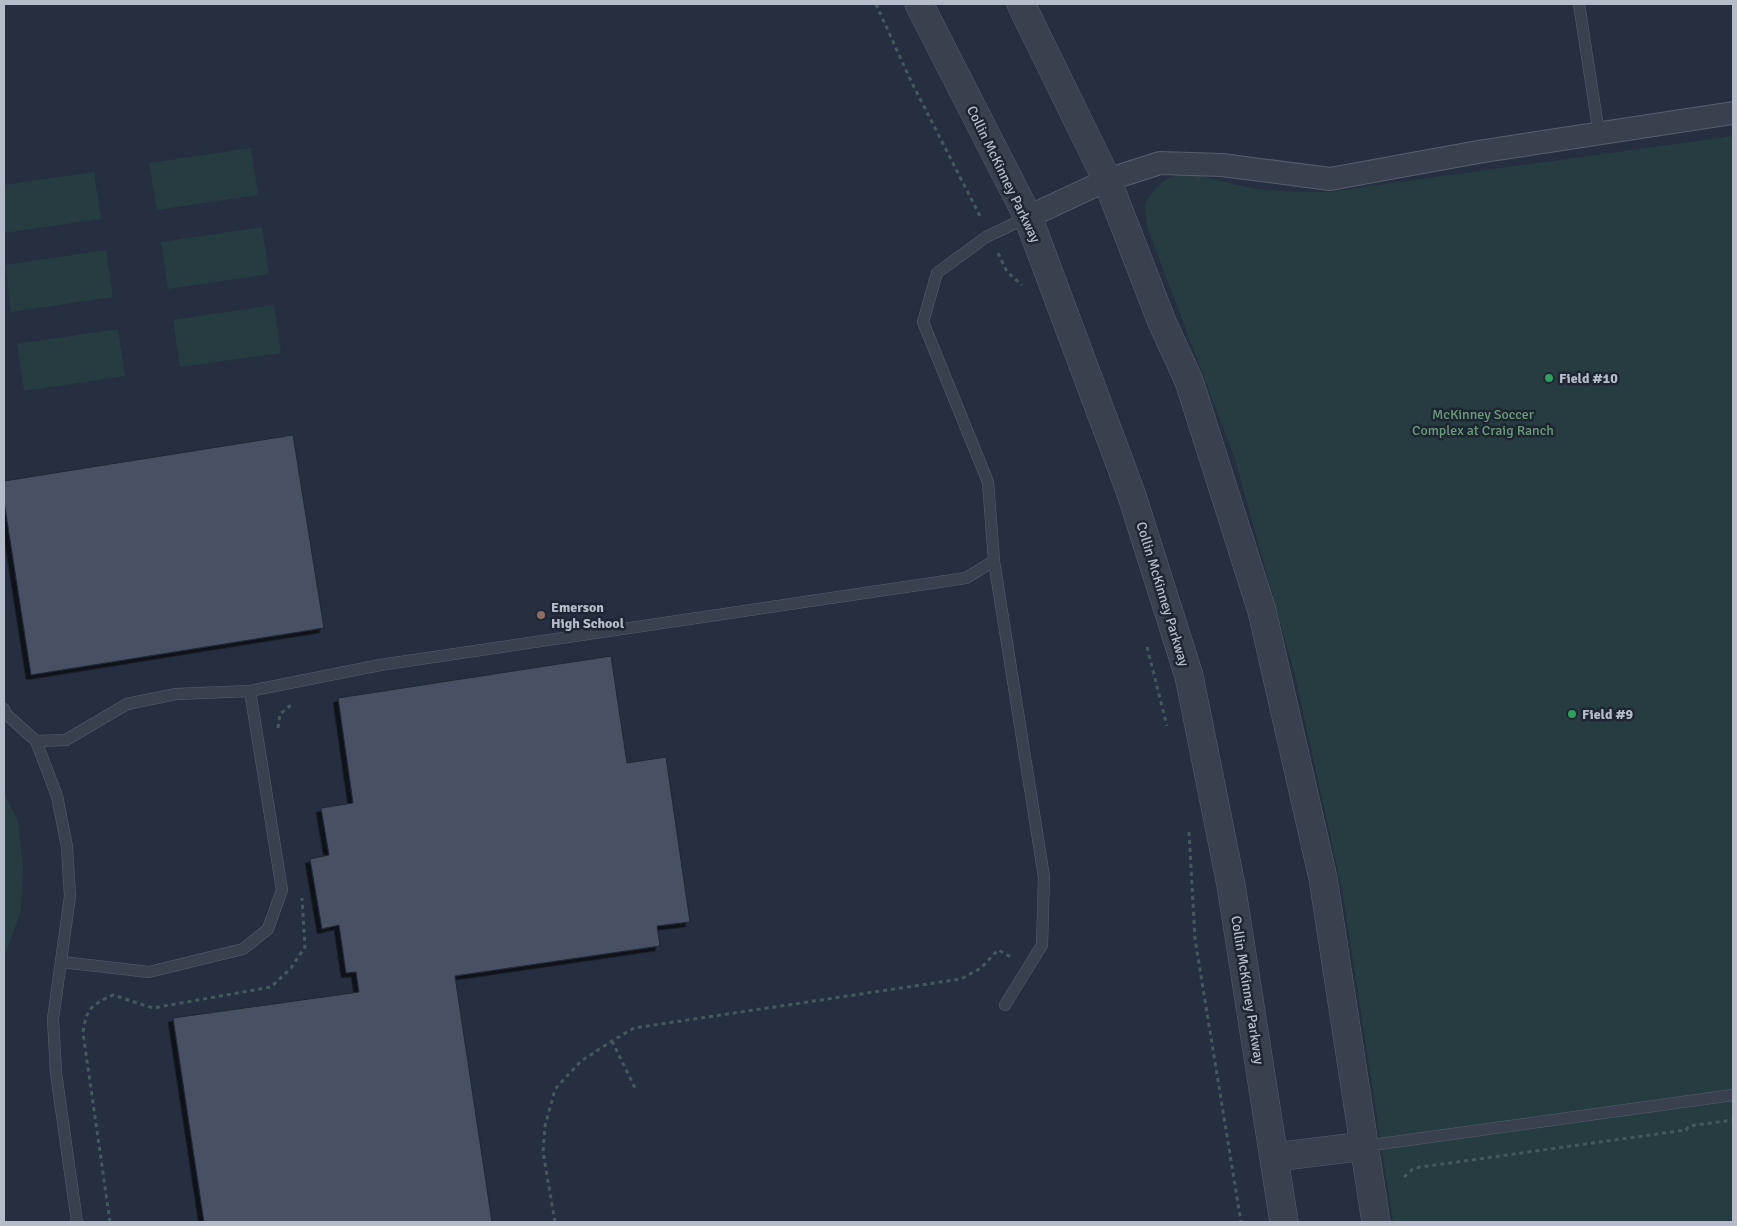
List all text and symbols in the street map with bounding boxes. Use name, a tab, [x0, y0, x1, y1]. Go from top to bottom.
street label: Collin McKinney Parkway	[963, 103, 1044, 246]
place label: Field #10	[1559, 370, 1618, 387]
marker: Field #10	[1543, 372, 1555, 384]
park label: McKinney Soccer Complex at Craig Ranch	[1412, 406, 1554, 439]
street label: Collin McKinney Parkway	[1132, 520, 1193, 669]
place label: Emerson High School	[551, 599, 625, 632]
marker: Emerson High School	[535, 609, 547, 621]
place label: Field #9	[1582, 706, 1634, 723]
marker: Field #9	[1566, 708, 1578, 720]
street label: Collin McKinney Parkway	[1227, 915, 1268, 1066]

